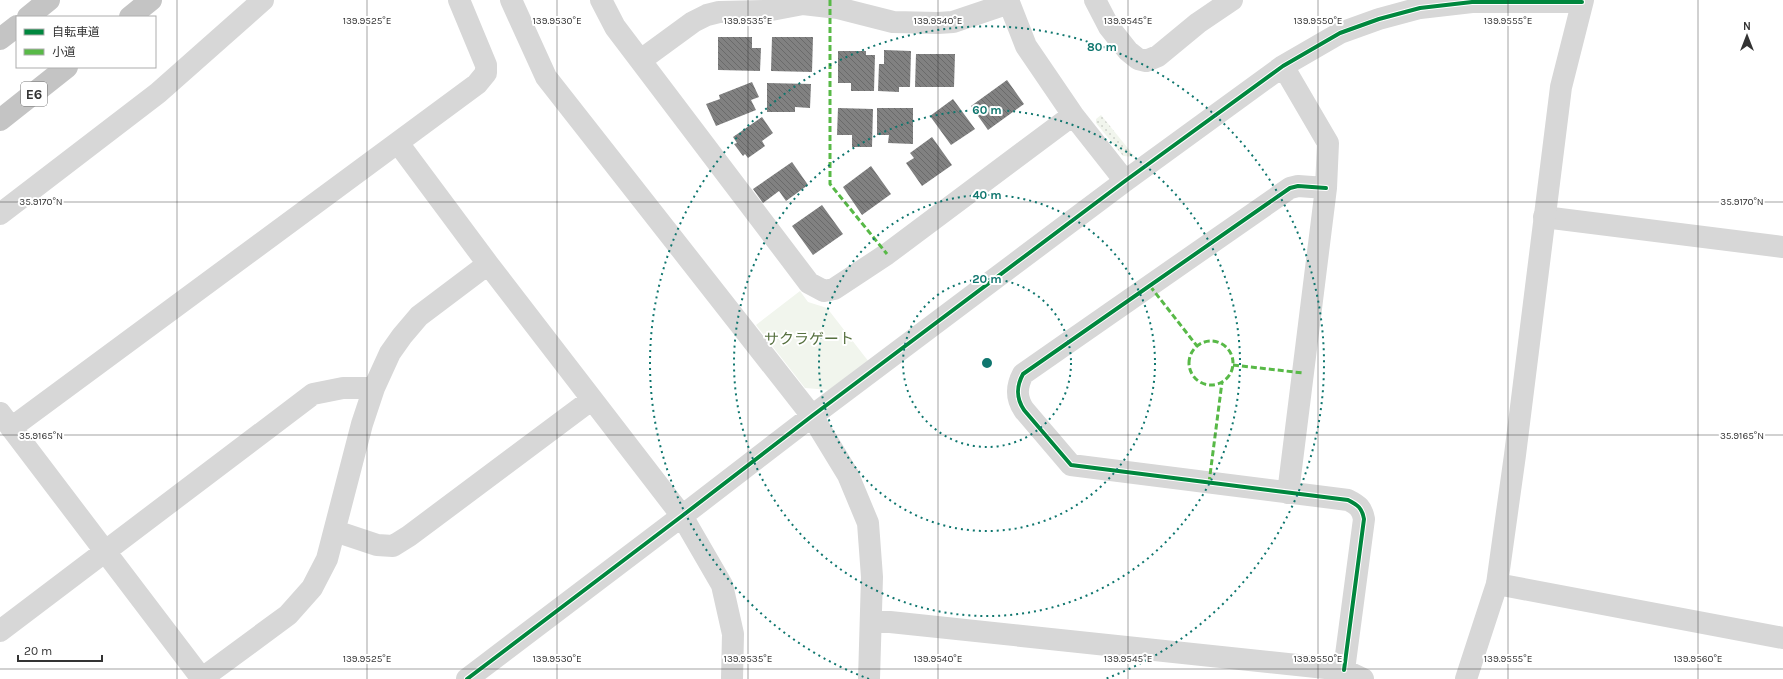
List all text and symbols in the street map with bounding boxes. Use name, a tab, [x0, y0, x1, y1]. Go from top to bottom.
text: 139.9525°E	[343, 15, 391, 27]
text: 139.9530°E	[532, 15, 582, 27]
text: 139.9535°E	[724, 15, 772, 27]
text: 139.9540°E	[914, 15, 962, 27]
text: 139.9545°E	[1104, 15, 1152, 27]
text: 139.9550°E	[1294, 15, 1342, 27]
text: 139.9555°E	[1484, 15, 1532, 27]
legend	[16, 16, 156, 68]
north arrow	[1727, 16, 1767, 56]
text: N	[1743, 20, 1751, 33]
text: 自転車道	[52, 25, 100, 39]
text: 80 m	[1087, 40, 1117, 54]
text: 小道	[52, 45, 76, 59]
road number: E6	[21, 82, 47, 106]
text: 60 m	[972, 103, 1002, 117]
text: 40 m	[972, 188, 1002, 202]
text: 35.9170°N	[19, 196, 63, 208]
text: 35.9170°N	[1720, 196, 1764, 208]
text: 20 m	[972, 272, 1002, 286]
park label: サクラゲート	[764, 330, 854, 348]
centre of rings	[980, 356, 994, 370]
text: 35.9165°N	[19, 430, 63, 442]
text: 35.9165°N	[1720, 430, 1764, 442]
scale bar	[18, 637, 102, 663]
text: 20 m	[24, 644, 52, 658]
text: 139.9525°E	[343, 653, 391, 665]
text: 139.9530°E	[532, 653, 582, 665]
text: 139.9535°E	[724, 653, 772, 665]
text: 139.9540°E	[914, 653, 962, 665]
text: 139.9545°E	[1104, 653, 1152, 665]
text: 139.9550°E	[1294, 653, 1342, 665]
text: 139.9555°E	[1484, 653, 1532, 665]
text: 139.9560°E	[1674, 653, 1722, 665]

